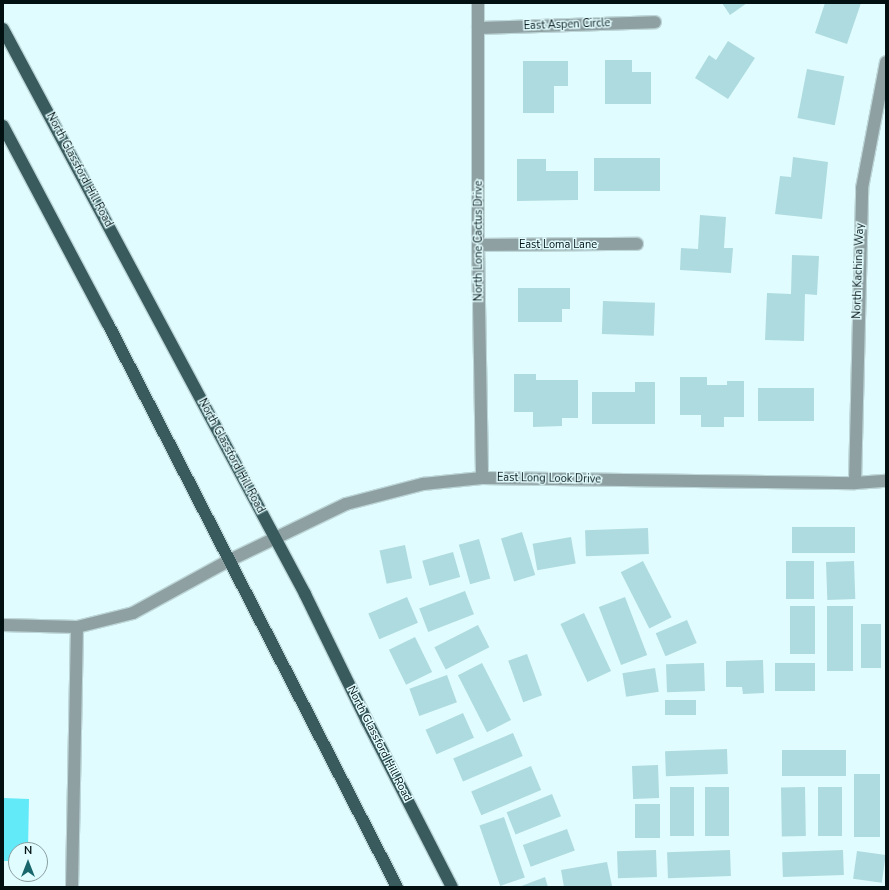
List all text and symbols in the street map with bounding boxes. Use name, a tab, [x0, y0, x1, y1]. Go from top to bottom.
street label: East Aspen Circle	[523, 17, 611, 33]
street label: North Glassford Hill Road	[43, 111, 115, 229]
street label: North Lone Cactus Drive	[472, 181, 486, 301]
street label: North Kachina Way	[851, 223, 867, 319]
street label: East Loma Lane	[519, 238, 597, 252]
street label: North Glassford Hill Road	[195, 397, 267, 515]
street label: East Long Look Drive	[497, 471, 601, 487]
street label: North Glassford Hill Road	[344, 684, 414, 804]
north arrow	[8, 842, 48, 882]
text: N	[24, 843, 32, 858]

